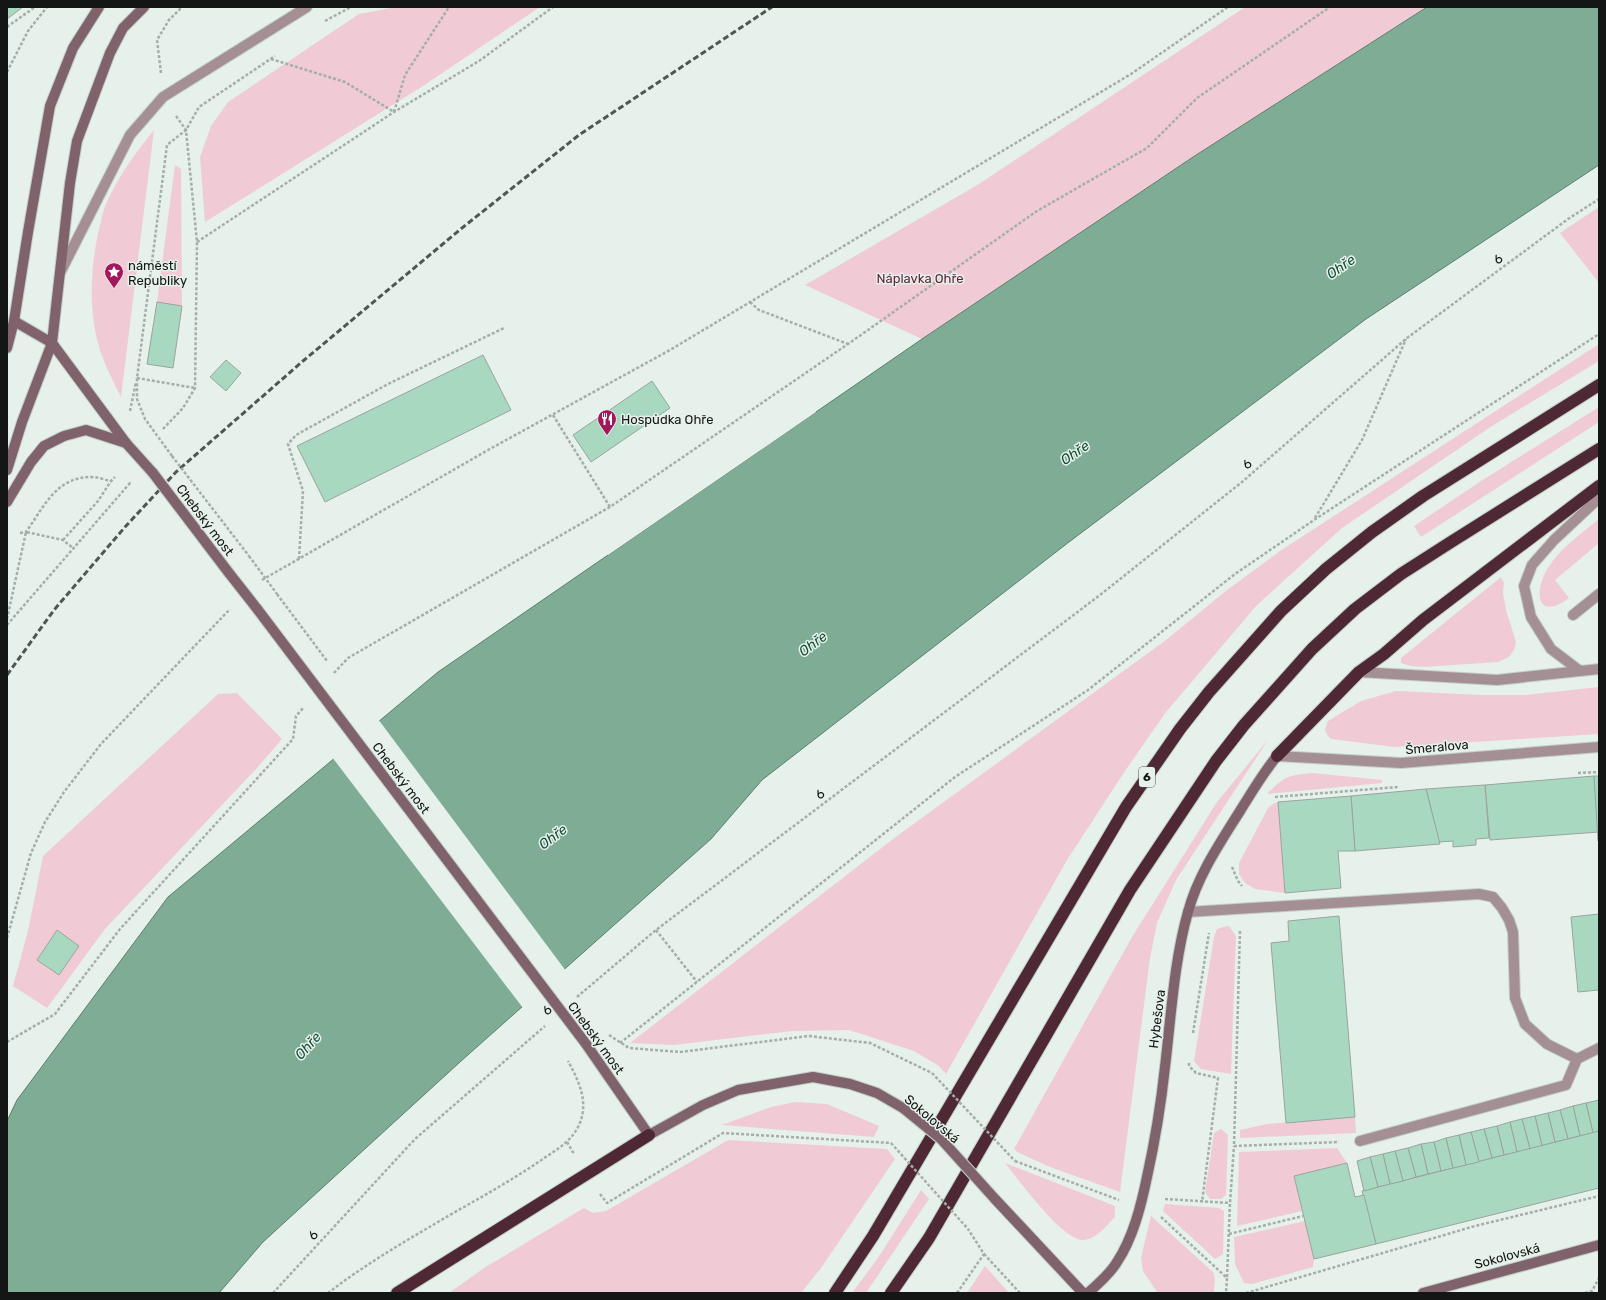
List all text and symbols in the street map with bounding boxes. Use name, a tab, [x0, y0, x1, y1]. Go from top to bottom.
water label: Ohře	[1323, 251, 1359, 283]
street label: 6	[1490, 251, 1506, 267]
place label: náměstí Republiky	[128, 258, 187, 288]
place icon: náměstí Republiky	[103, 261, 125, 289]
park label: Náplavka Ohře	[876, 271, 964, 286]
restaurant icon: Hospůdka Ohře	[596, 408, 618, 436]
place label: Hospůdka Ohře	[621, 412, 713, 427]
water label: Ohře	[1057, 437, 1093, 469]
street label: 6	[1239, 456, 1255, 472]
street label: Chebský most	[173, 481, 237, 559]
water label: Ohře	[795, 628, 831, 660]
street label: Šmeralova	[1405, 737, 1469, 757]
street label: Chebský most	[369, 739, 433, 817]
road number: 6	[1139, 767, 1155, 787]
street label: 6	[812, 786, 828, 802]
water label: Ohře	[535, 821, 571, 853]
street label: Hybešova	[1146, 989, 1168, 1049]
street label: Chebský most	[565, 999, 627, 1077]
street label: 6	[539, 1002, 555, 1018]
water label: Ohře	[291, 1029, 325, 1063]
street label: Sokolovská	[901, 1092, 963, 1146]
street label: 6	[305, 1227, 321, 1243]
street label: Sokolovská	[1473, 1240, 1541, 1272]

